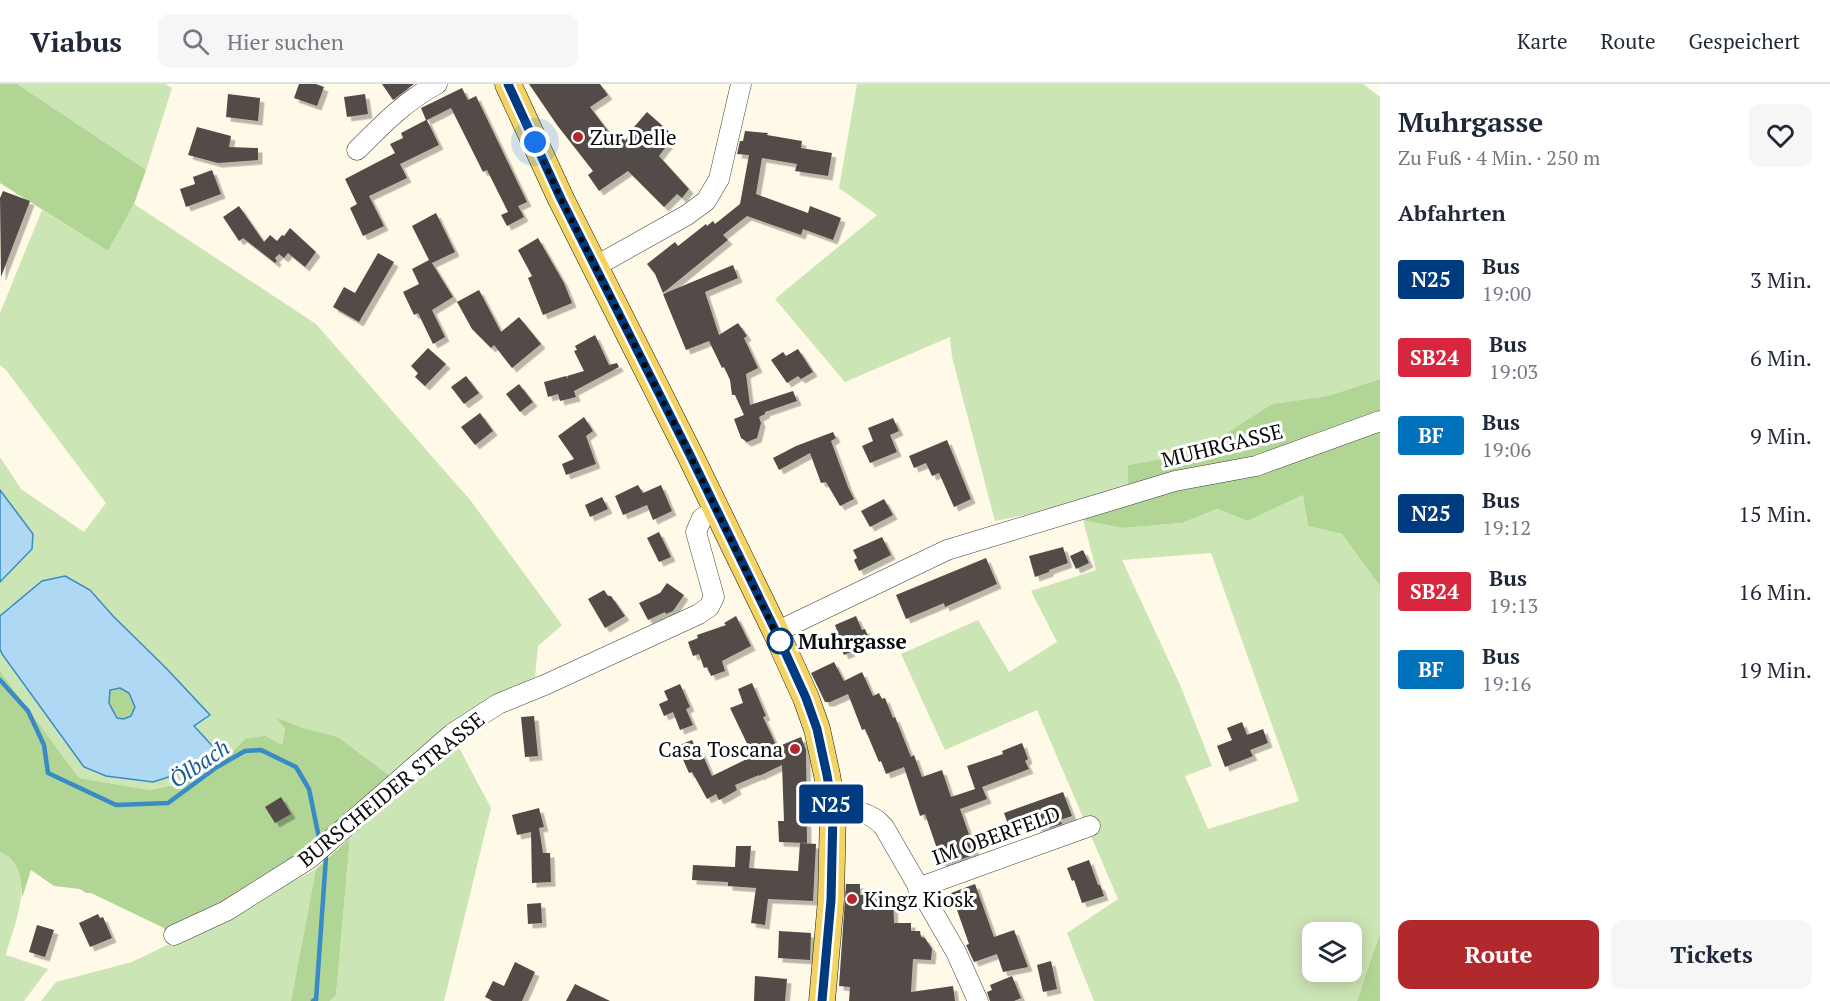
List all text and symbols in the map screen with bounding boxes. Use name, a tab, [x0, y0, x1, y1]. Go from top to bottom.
search box	[158, 14, 578, 68]
text: Viabus	[30, 23, 122, 60]
icon: search	[179, 25, 212, 58]
text: Hier suchen	[227, 27, 344, 56]
text: Karte	[1517, 27, 1568, 55]
text: Route	[1601, 27, 1656, 55]
text: Gespeichert	[1689, 27, 1800, 55]
text: Muhrgasse	[1398, 103, 1543, 140]
button: heart	[1749, 104, 1812, 167]
place label: Zur Delle	[590, 123, 677, 151]
your location	[520, 127, 550, 157]
marker: Zur Delle	[571, 130, 585, 144]
text: Zu Fuß · 4 Min. · 250 m	[1398, 144, 1600, 171]
text: Abfahrten	[1398, 198, 1506, 227]
text: Bus	[1482, 251, 1520, 280]
text: N25	[1411, 265, 1451, 293]
text: 3 Min.	[1750, 265, 1812, 294]
text: 19:00	[1482, 280, 1531, 307]
text: Bus	[1489, 329, 1527, 358]
text: SB24	[1410, 343, 1459, 371]
text: 6 Min.	[1750, 343, 1812, 372]
text: 19:03	[1489, 358, 1538, 385]
text: Bus	[1482, 407, 1520, 436]
street label: MUHRGASSE	[1159, 416, 1285, 474]
text: BF	[1418, 421, 1444, 449]
text: 9 Min.	[1750, 421, 1812, 450]
text: 19:06	[1482, 436, 1531, 463]
text: Bus	[1482, 485, 1520, 514]
text: N25	[1411, 499, 1451, 527]
text: 15 Min.	[1738, 499, 1812, 528]
text: 19:12	[1482, 514, 1531, 541]
text: Bus	[1489, 563, 1527, 592]
text: SB24	[1410, 577, 1459, 605]
text: 16 Min.	[1738, 577, 1812, 606]
text: 19:13	[1489, 592, 1538, 619]
place label: Muhrgasse	[798, 627, 907, 655]
marker: Muhrgasse	[767, 628, 793, 654]
text: Bus	[1482, 641, 1520, 670]
text: BF	[1418, 655, 1444, 683]
text: 19 Min.	[1738, 655, 1812, 684]
text: 19:16	[1482, 670, 1531, 697]
street label: BURSCHEIDER STRASSE	[292, 705, 490, 873]
water label: Ölbach	[163, 732, 235, 794]
place label: Casa Toscana	[658, 735, 783, 763]
marker: Casa Toscana	[788, 742, 802, 756]
line badge: N25	[796, 784, 866, 824]
text: N25	[811, 790, 851, 818]
street label: IM OBERFELD	[928, 799, 1064, 871]
place label: Kingz Kiosk	[864, 885, 974, 913]
marker: Kingz Kiosk	[845, 892, 859, 906]
button: Route	[1398, 920, 1599, 989]
button: Tickets	[1611, 920, 1812, 989]
map controls	[1302, 922, 1362, 982]
button: layers	[1302, 922, 1362, 982]

